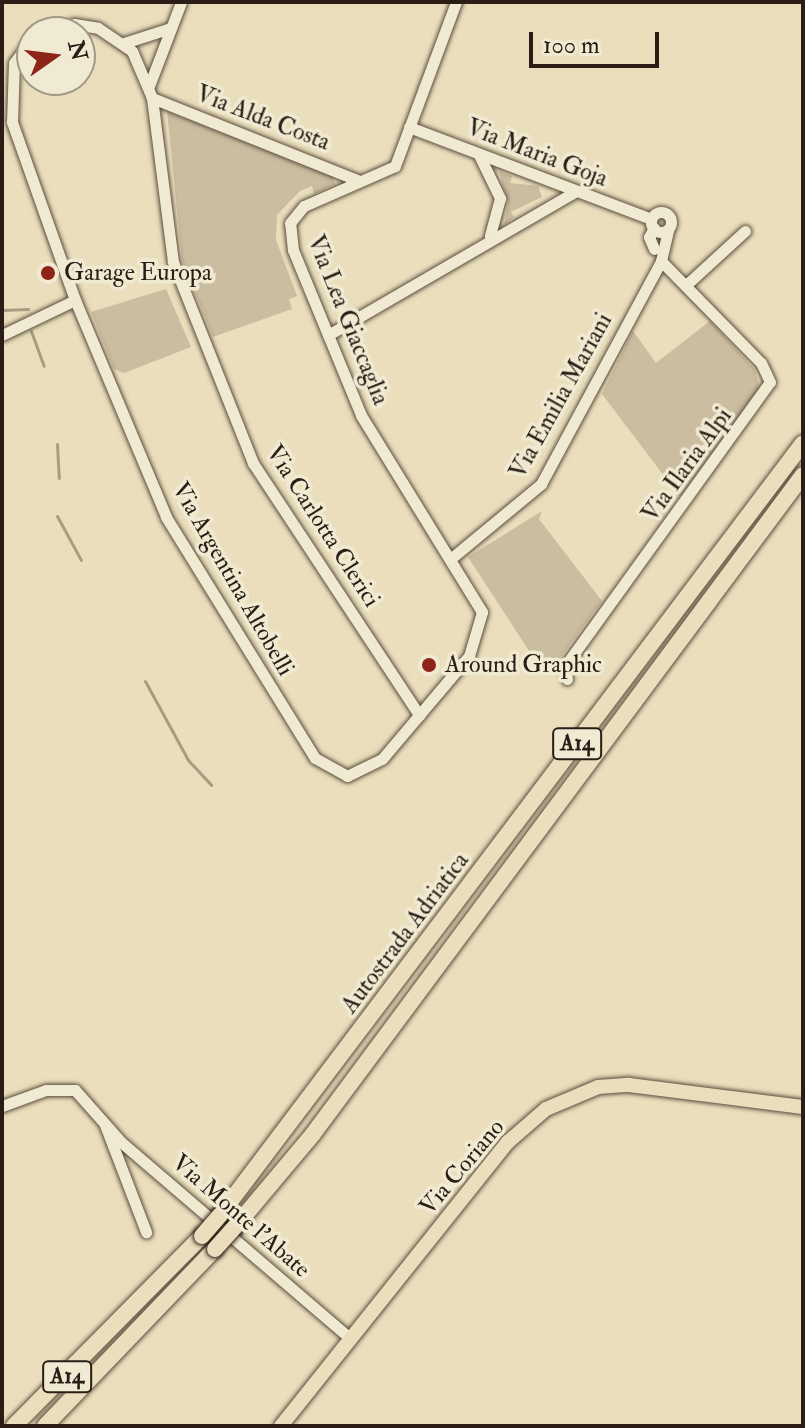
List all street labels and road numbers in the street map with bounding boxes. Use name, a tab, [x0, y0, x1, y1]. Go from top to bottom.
street label: Via Alda Costa	[192, 79, 334, 157]
street label: Via Maria Goja	[463, 113, 611, 193]
street label: Via Lea Giaccaglia	[301, 231, 395, 409]
street label: Via Emilia Mariani	[504, 308, 618, 484]
street label: Via Ilaria Alpi	[636, 402, 738, 528]
street label: Via Carlotta Clerici	[260, 440, 386, 612]
street label: Via Argentina Altobelli	[166, 477, 300, 681]
road number: A14	[551, 726, 603, 762]
street label: Autostrada Adriatica	[335, 847, 475, 1019]
street label: Via Coriano	[414, 1113, 510, 1221]
street label: Via Monte l'Abate	[166, 1148, 316, 1284]
road number: A14	[41, 1359, 93, 1395]

